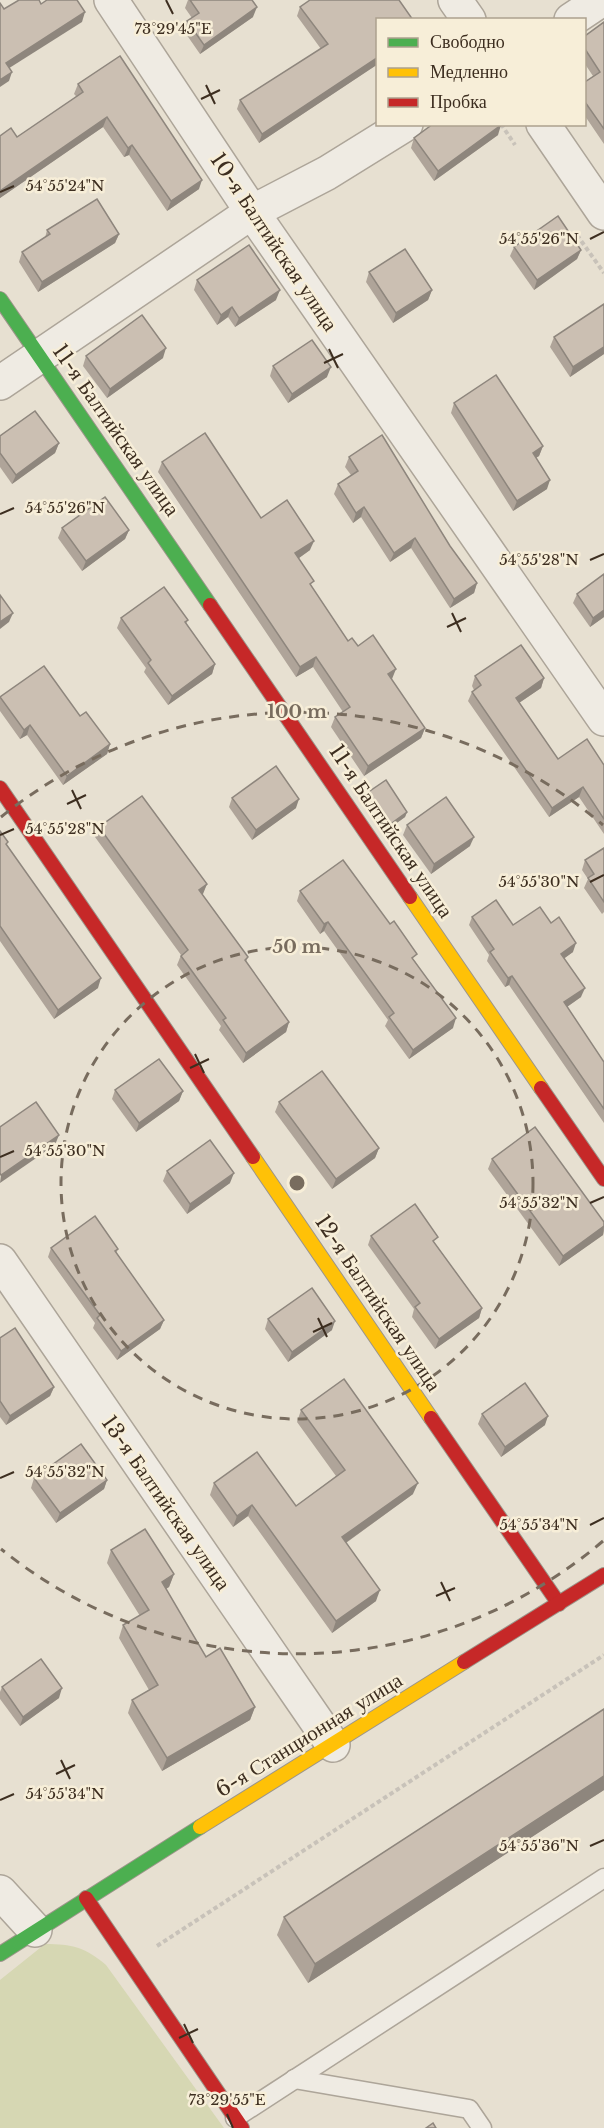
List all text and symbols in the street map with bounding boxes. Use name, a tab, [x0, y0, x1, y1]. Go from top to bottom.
legend	[376, 18, 586, 126]
text: 73°29'45"E	[134, 19, 212, 38]
text: Свободно	[430, 31, 505, 53]
text: Медленно	[430, 61, 508, 83]
text: Пробка	[430, 91, 487, 113]
street label: 10-я Балтийская улица	[205, 148, 344, 337]
text: 54°55'24"N	[26, 176, 105, 195]
text: 54°55'26"N	[499, 229, 579, 248]
street label: 11-я Балтийская улица	[47, 339, 186, 522]
text: 54°55'26"N	[25, 498, 105, 517]
text: 54°55'28"N	[499, 550, 579, 569]
text: 100 m	[267, 701, 327, 723]
street label: 11-я Балтийская улица	[323, 739, 459, 923]
text: 54°55'28"N	[25, 819, 105, 838]
text: 54°55'30"N	[498, 872, 580, 891]
text: 50 m	[273, 936, 322, 958]
text: 54°55'30"N	[24, 1141, 106, 1160]
centre of rings	[287, 1173, 307, 1193]
text: 54°55'32"N	[499, 1193, 579, 1212]
street label: 12-я Балтийская улица	[309, 1210, 447, 1397]
street label: 13-я Балтийская улица	[96, 1411, 237, 1596]
text: 54°55'32"N	[25, 1462, 105, 1481]
text: 54°55'34"N	[500, 1515, 579, 1534]
street label: 6-я Станционная улица	[211, 1667, 408, 1803]
text: 54°55'34"N	[26, 1784, 105, 1803]
text: 54°55'36"N	[499, 1836, 579, 1855]
text: 73°29'55"E	[188, 2090, 266, 2109]

